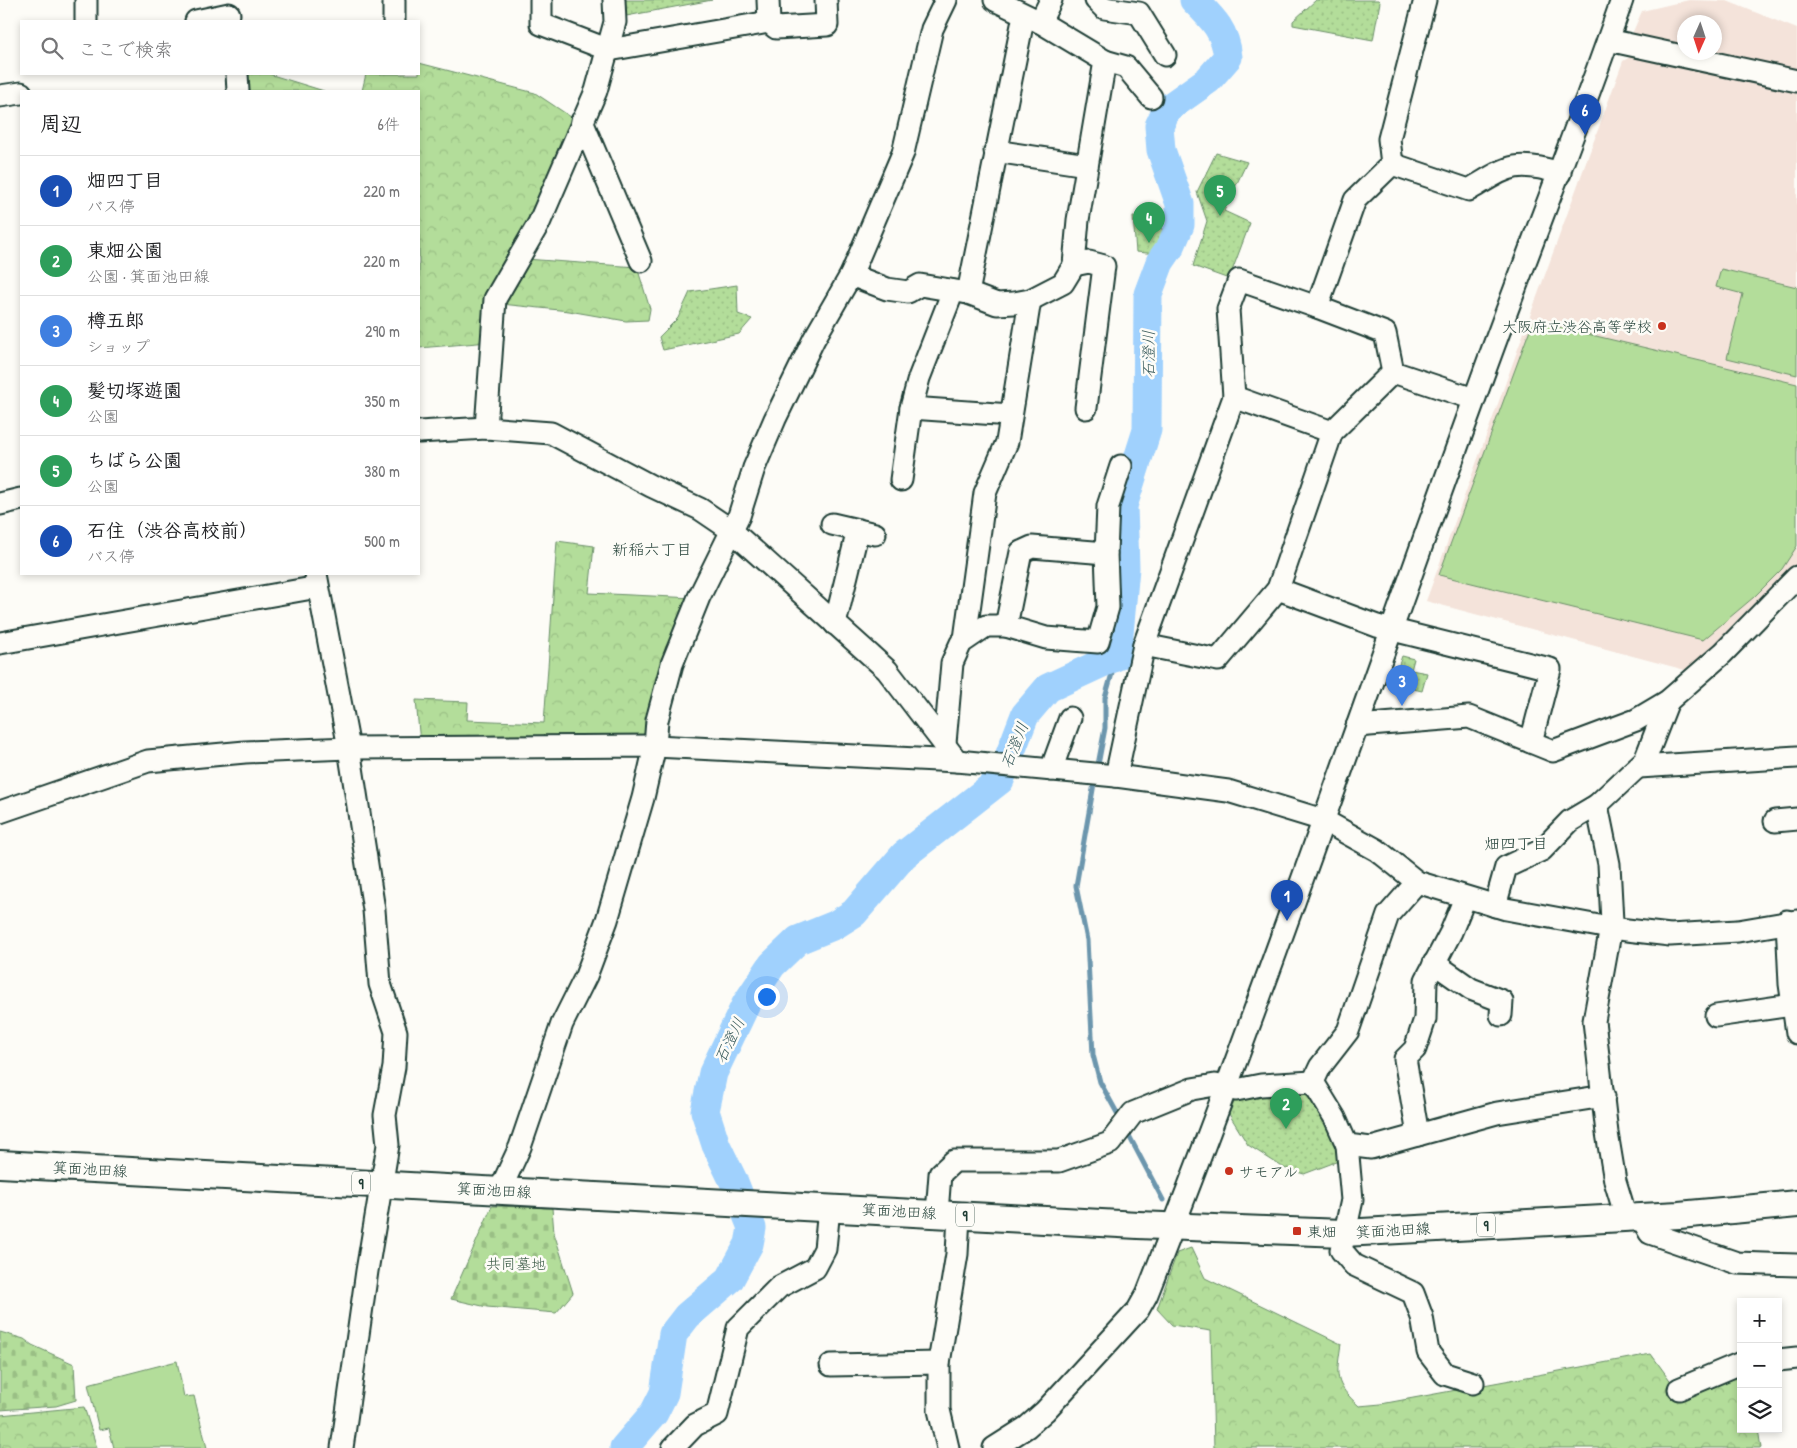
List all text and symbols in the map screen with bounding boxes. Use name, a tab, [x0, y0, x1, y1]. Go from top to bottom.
north arrow	[1677, 15, 1722, 60]
search box	[20, 20, 420, 75]
icon: search	[38, 34, 66, 62]
text: ここで検索	[78, 36, 173, 62]
pin: 6	[1569, 94, 1601, 135]
text: 周辺	[40, 109, 82, 138]
text: 6件	[378, 113, 400, 135]
text: 畑四丁目	[87, 167, 163, 193]
pin: 5	[1204, 175, 1236, 216]
text: 1	[53, 180, 59, 202]
text: 220 m	[363, 180, 400, 202]
text: バス停	[87, 195, 135, 217]
pin: 4	[1133, 202, 1165, 243]
text: 東畑公園	[87, 237, 163, 263]
text: 2	[52, 250, 60, 272]
text: 220 m	[363, 250, 400, 272]
text: 公園 · 箕面池田線	[87, 265, 210, 287]
text: 樽五郎	[87, 307, 144, 333]
place label: 大阪府立渋谷高等学校	[1502, 316, 1652, 337]
text: 3	[52, 320, 60, 342]
text: 290 m	[365, 320, 400, 342]
marker: 大阪府立渋谷高等学校	[1656, 320, 1668, 332]
water label: 石澄川	[1137, 330, 1159, 378]
text: ショップ	[87, 335, 150, 357]
text: 髪切塚遊園	[87, 377, 182, 403]
text: 4	[53, 390, 59, 412]
text: 350 m	[364, 390, 400, 412]
text: 公園	[87, 405, 119, 427]
text: ちばら公園	[87, 447, 182, 473]
text: 5	[53, 460, 59, 482]
text: 380 m	[364, 460, 400, 482]
text: 公園	[87, 475, 119, 497]
text: 石住（渋谷高校前）	[87, 517, 258, 543]
text: 6	[53, 530, 59, 552]
text: 500 m	[364, 530, 400, 552]
district label: 新稲六丁目	[612, 538, 692, 560]
text: バス停	[87, 545, 135, 567]
pin: 3	[1386, 665, 1418, 706]
water label: 石澄川	[995, 719, 1033, 771]
district label: 畑四丁目	[1484, 832, 1548, 854]
pin: 1	[1271, 880, 1303, 921]
your location	[754, 984, 780, 1010]
water label: 石澄川	[709, 1014, 749, 1066]
pin: 2	[1270, 1088, 1302, 1129]
street label: 箕面池田線	[52, 1157, 128, 1181]
place label: サモアル	[1239, 1161, 1298, 1182]
marker: サモアル	[1223, 1165, 1235, 1177]
road number: 9	[352, 1172, 370, 1194]
street label: 箕面池田線	[456, 1178, 532, 1202]
street label: 箕面池田線	[861, 1199, 937, 1223]
road number: 9	[956, 1204, 974, 1226]
road number: 9	[1477, 1214, 1495, 1236]
street label: 箕面池田線	[1355, 1218, 1431, 1242]
place label: 東畑	[1307, 1221, 1337, 1242]
marker: 東畑	[1291, 1225, 1303, 1237]
park label: 共同墓地	[486, 1253, 546, 1274]
map controls	[1737, 1298, 1782, 1433]
button: +	[1737, 1298, 1782, 1343]
button: −	[1737, 1343, 1782, 1388]
button: layers	[1737, 1388, 1782, 1433]

